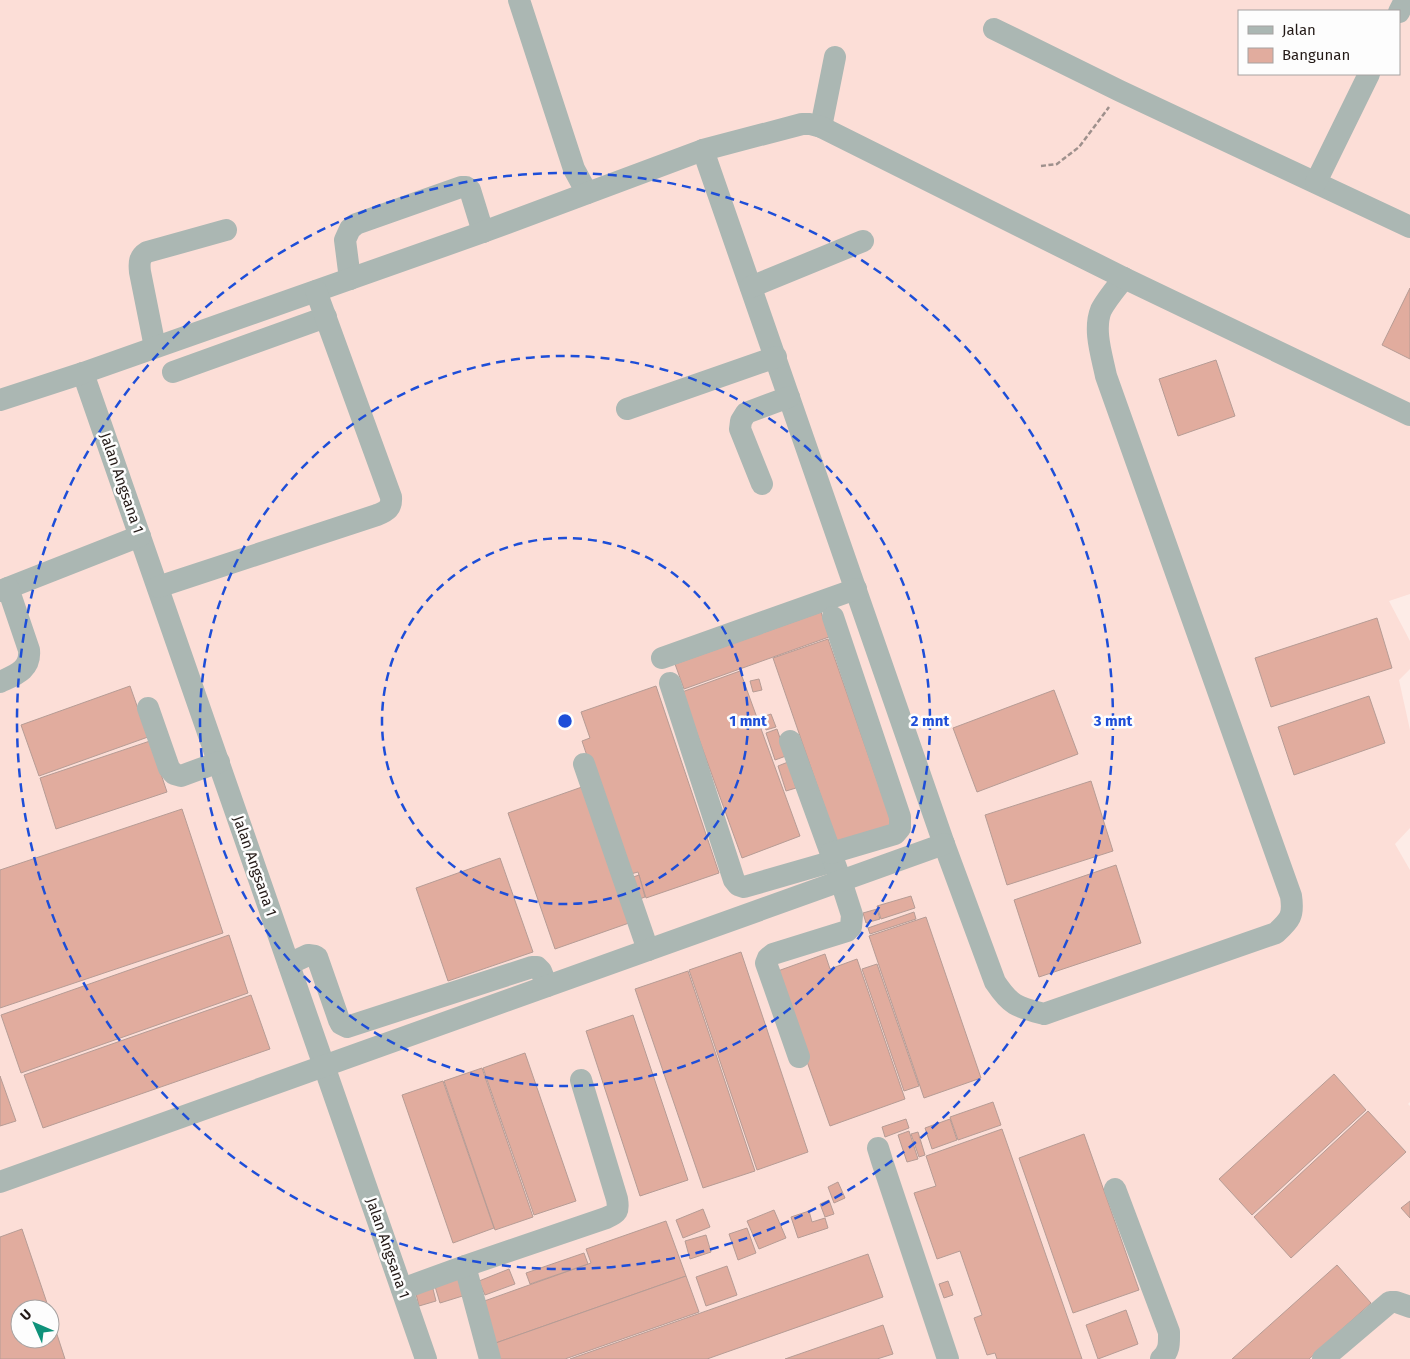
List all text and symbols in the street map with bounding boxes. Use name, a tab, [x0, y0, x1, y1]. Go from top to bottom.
legend	[1238, 10, 1400, 75]
text: Jalan	[1282, 21, 1316, 39]
text: Bangunan	[1282, 46, 1350, 64]
street label: Jalan Angsana 1	[96, 430, 148, 536]
centre of rings	[556, 712, 574, 730]
text: 1 mnt	[729, 712, 767, 730]
text: 2 mnt	[911, 712, 949, 730]
text: 3 mnt	[1093, 712, 1132, 730]
street label: Jalan Angsana 1	[229, 813, 281, 919]
street label: Jalan Angsana 1	[362, 1195, 414, 1301]
north arrow	[10, 1299, 60, 1349]
text: U	[17, 1306, 35, 1324]

